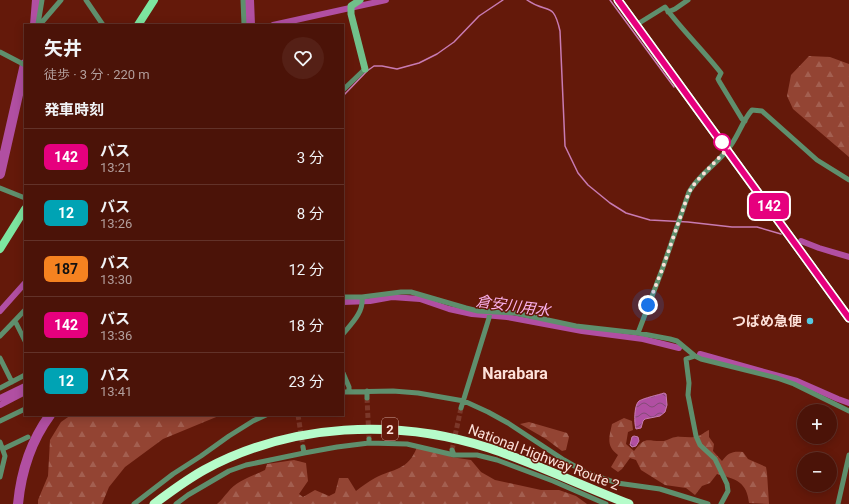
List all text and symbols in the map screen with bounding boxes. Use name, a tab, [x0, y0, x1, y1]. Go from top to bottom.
text: 矢井	[44, 37, 82, 60]
button: heart	[282, 37, 324, 79]
text: 徒歩 · 3 分 · 220 m	[44, 67, 150, 82]
text: 発車時刻	[44, 101, 104, 119]
unlabelled marker	[713, 133, 731, 151]
text: バス	[100, 142, 130, 160]
text: 142	[54, 149, 78, 165]
text: 3 分	[297, 149, 324, 167]
text: 13:21	[100, 160, 132, 175]
line badge: 142	[746, 193, 792, 219]
text: バス	[100, 198, 130, 216]
text: 142	[757, 198, 781, 214]
text: 12	[58, 205, 74, 221]
text: 8 分	[297, 205, 324, 223]
text: 13:26	[100, 216, 132, 231]
text: バス	[100, 254, 130, 272]
text: 187	[54, 261, 78, 277]
text: 12 分	[288, 261, 324, 279]
text: 13:30	[100, 272, 132, 287]
water label: 倉安川用水	[475, 292, 553, 320]
your location	[638, 295, 658, 315]
text: バス	[100, 310, 130, 328]
place label: つばめ急便	[732, 313, 802, 329]
marker: つばめ急便	[805, 316, 815, 326]
text: 142	[54, 317, 78, 333]
text: 18 分	[288, 317, 324, 335]
text: 13:36	[100, 328, 132, 343]
district label: Narabara	[482, 364, 548, 383]
text: バス	[100, 366, 130, 384]
text: 12	[58, 373, 74, 389]
text: 23 分	[288, 373, 324, 391]
text: 13:41	[100, 384, 132, 399]
map controls	[797, 404, 837, 492]
button: +	[797, 404, 837, 444]
road number: 2	[382, 418, 398, 440]
street label: National Highway Route 2	[466, 421, 622, 493]
button: −	[797, 452, 837, 492]

